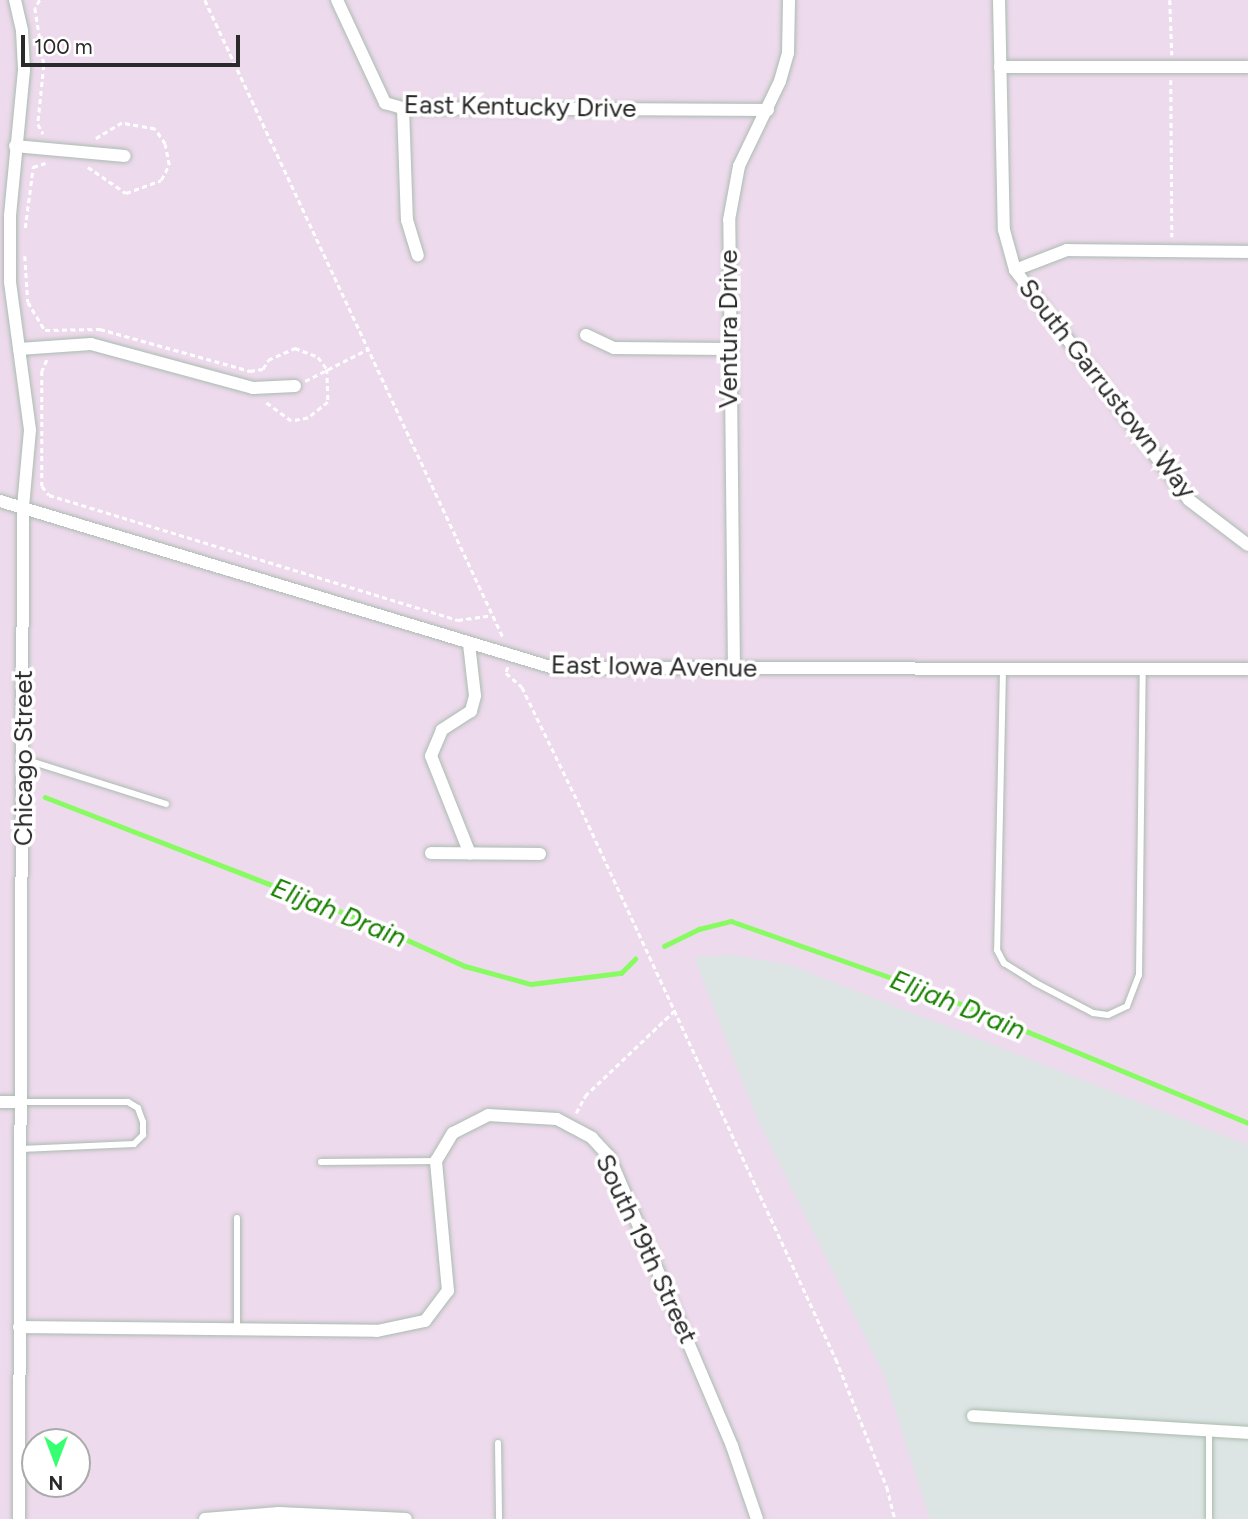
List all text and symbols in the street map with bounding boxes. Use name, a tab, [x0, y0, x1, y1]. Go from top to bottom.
scale bar	[24, 21, 243, 65]
text: 100 m	[34, 34, 93, 59]
street label: East Kentucky Drive	[403, 89, 637, 125]
street label: Ventura Drive	[713, 250, 745, 408]
street label: South Garrustown Way	[1012, 273, 1202, 505]
street label: East Iowa Avenue	[551, 650, 757, 684]
street label: Chicago Street	[8, 670, 40, 846]
water label: Elijah Drain	[266, 870, 412, 954]
water label: Elijah Drain	[885, 962, 1031, 1046]
street label: South 19th Street	[588, 1149, 704, 1349]
north arrow	[21, 1428, 91, 1498]
text: N	[49, 1471, 63, 1494]

